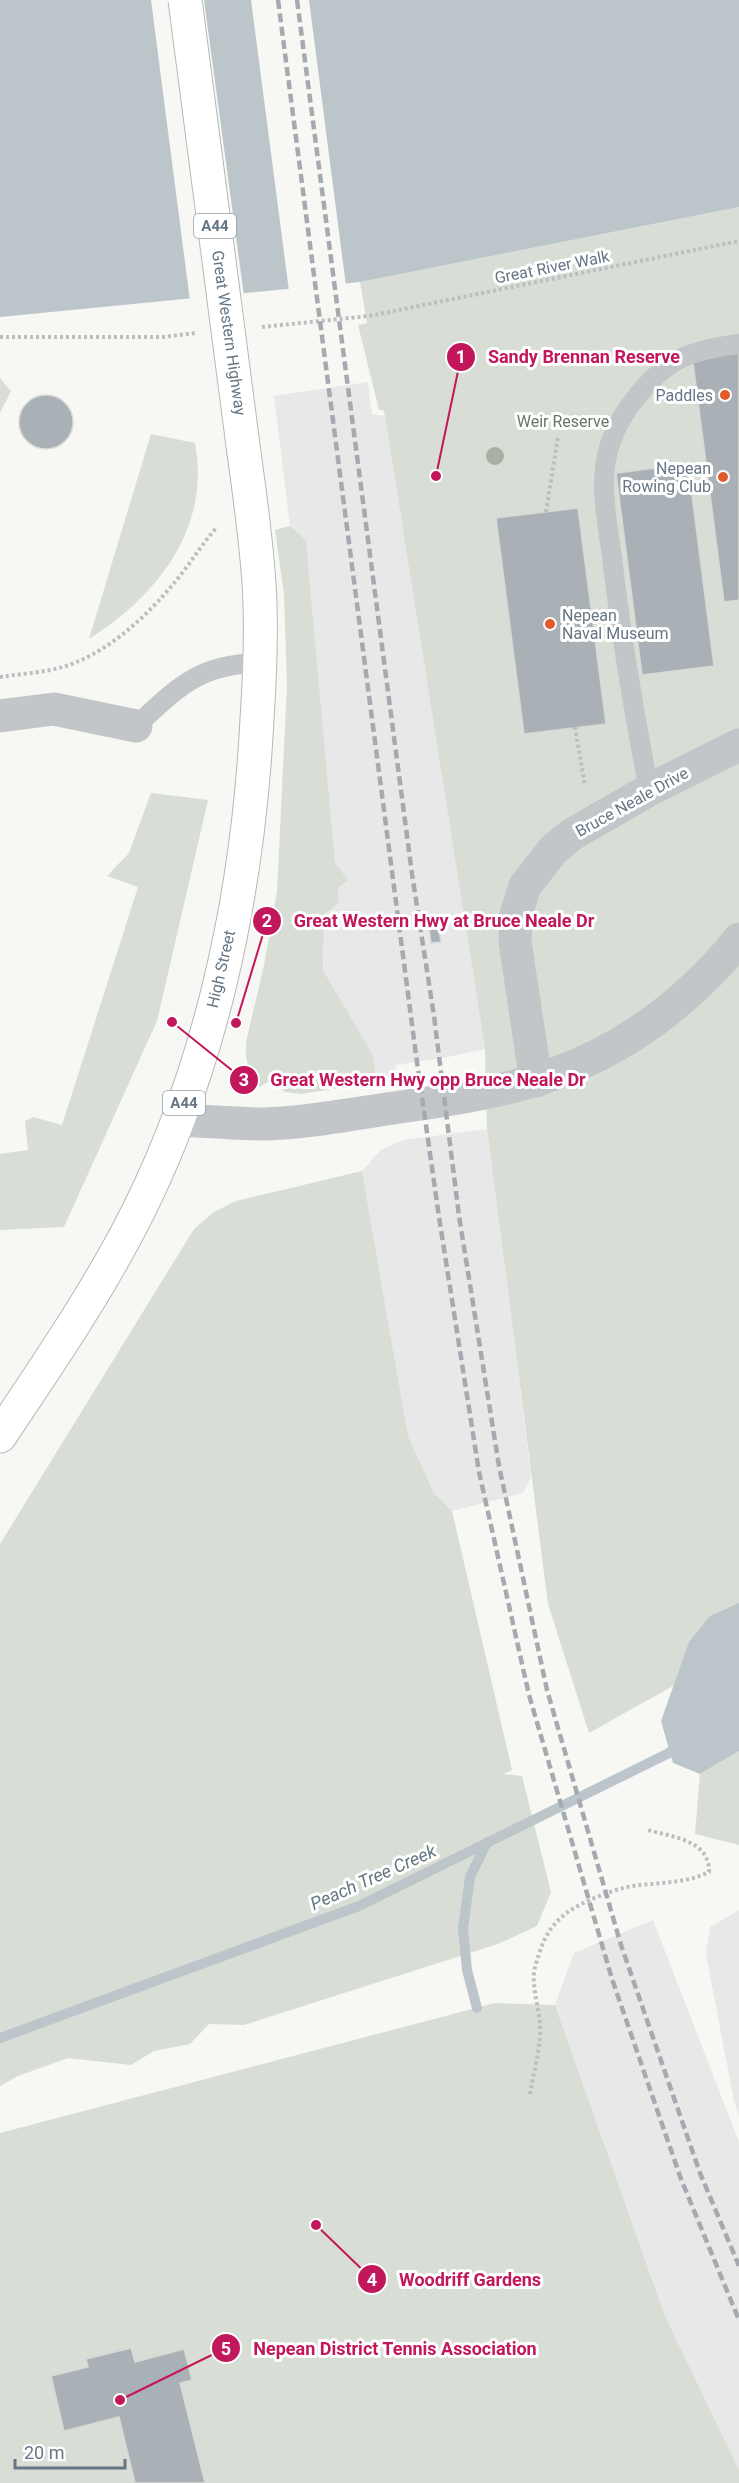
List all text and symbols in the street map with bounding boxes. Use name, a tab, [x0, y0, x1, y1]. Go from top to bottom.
road number: A44	[194, 214, 236, 238]
street label: Great River Walk	[493, 246, 612, 287]
street label: Great Western Highway	[208, 249, 250, 417]
callout: Sandy Brennan Reserve	[446, 339, 693, 375]
text: 1	[456, 346, 466, 367]
text: Sandy Brennan Reserve	[488, 346, 680, 367]
place label: Paddles	[656, 386, 713, 405]
marker: Paddles	[718, 388, 732, 402]
park label: Weir Reserve	[517, 412, 609, 431]
place label: Nepean Rowing Club	[622, 459, 711, 496]
marker: Nepean Rowing Club	[716, 470, 730, 484]
place label: Nepean Naval Museum	[562, 606, 669, 643]
marker: Nepean Naval Museum	[543, 617, 557, 631]
street label: Bruce Neale Drive	[572, 763, 692, 841]
callout: Great Western Hwy at Bruce Neale Dr	[252, 903, 606, 939]
text: 2	[262, 910, 272, 931]
text: Great Western Hwy at Bruce Neale Dr	[294, 910, 595, 931]
street label: High Street	[203, 928, 239, 1010]
callout: Great Western Hwy opp Bruce Neale Dr	[229, 1062, 598, 1098]
text: 3	[239, 1069, 249, 1090]
text: Great Western Hwy opp Bruce Neale Dr	[270, 1069, 586, 1090]
road number: A44	[163, 1091, 205, 1115]
water label: Peach Tree Creek	[307, 1839, 440, 1914]
callout: Woodriff Gardens	[357, 2261, 553, 2297]
text: 4	[367, 2269, 377, 2290]
text: Woodriff Gardens	[399, 2269, 541, 2290]
callout: Nepean District Tennis Association	[211, 2330, 549, 2366]
text: 5	[221, 2338, 231, 2359]
text: Nepean District Tennis Association	[253, 2338, 537, 2359]
scale bar	[15, 2432, 124, 2470]
text: 20 m	[24, 2442, 64, 2463]

